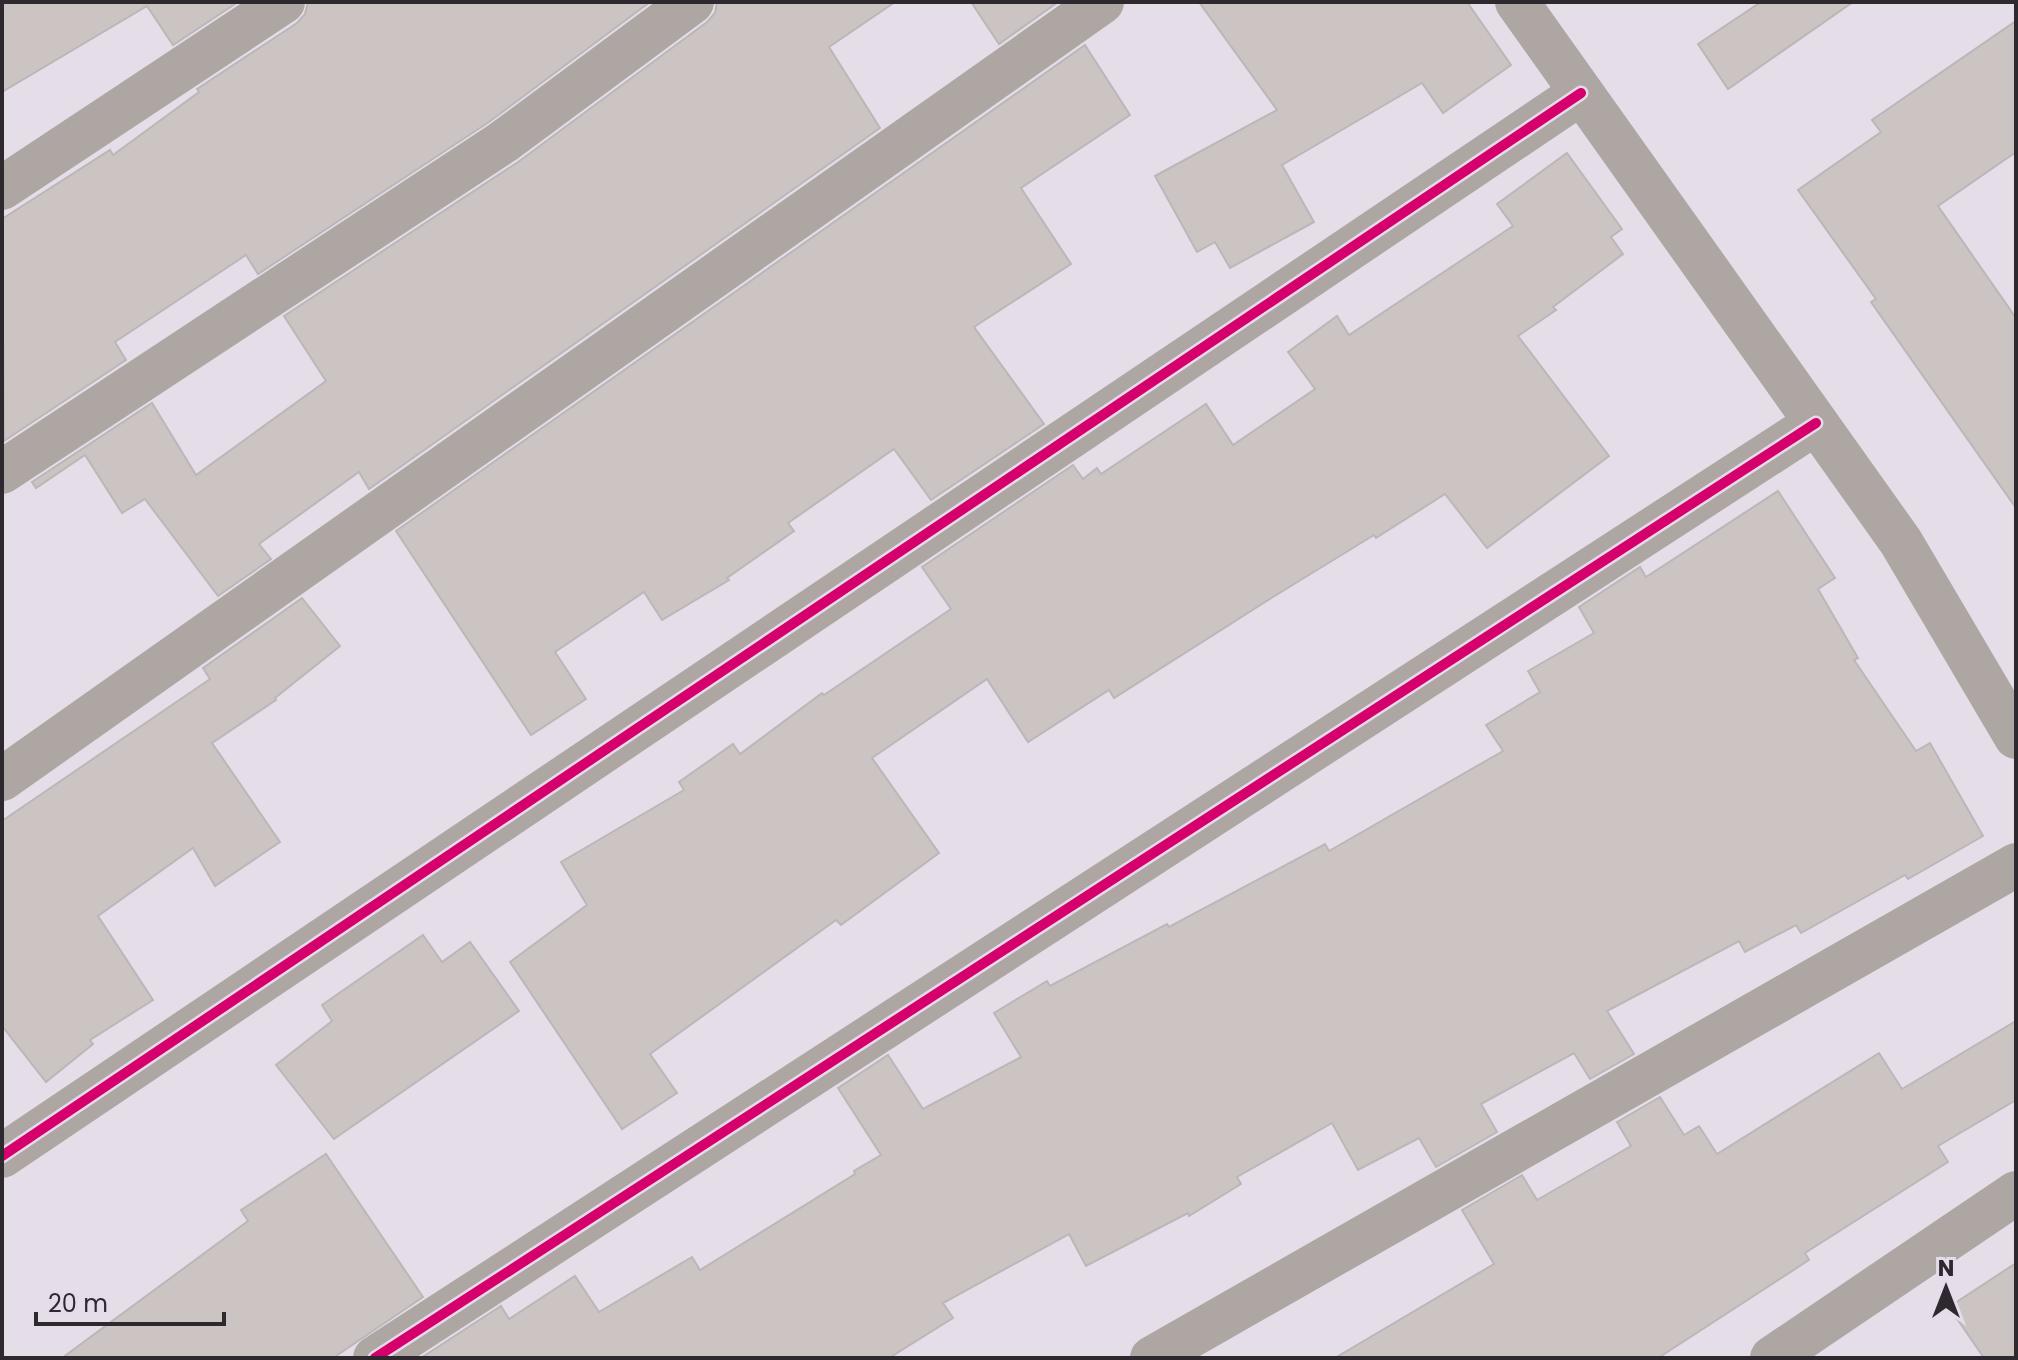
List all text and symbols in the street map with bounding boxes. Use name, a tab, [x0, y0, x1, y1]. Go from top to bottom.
north arrow	[1906, 1248, 1986, 1328]
text: N	[1938, 1253, 1954, 1284]
scale bar	[36, 1276, 224, 1326]
text: 20 m	[48, 1287, 108, 1320]

